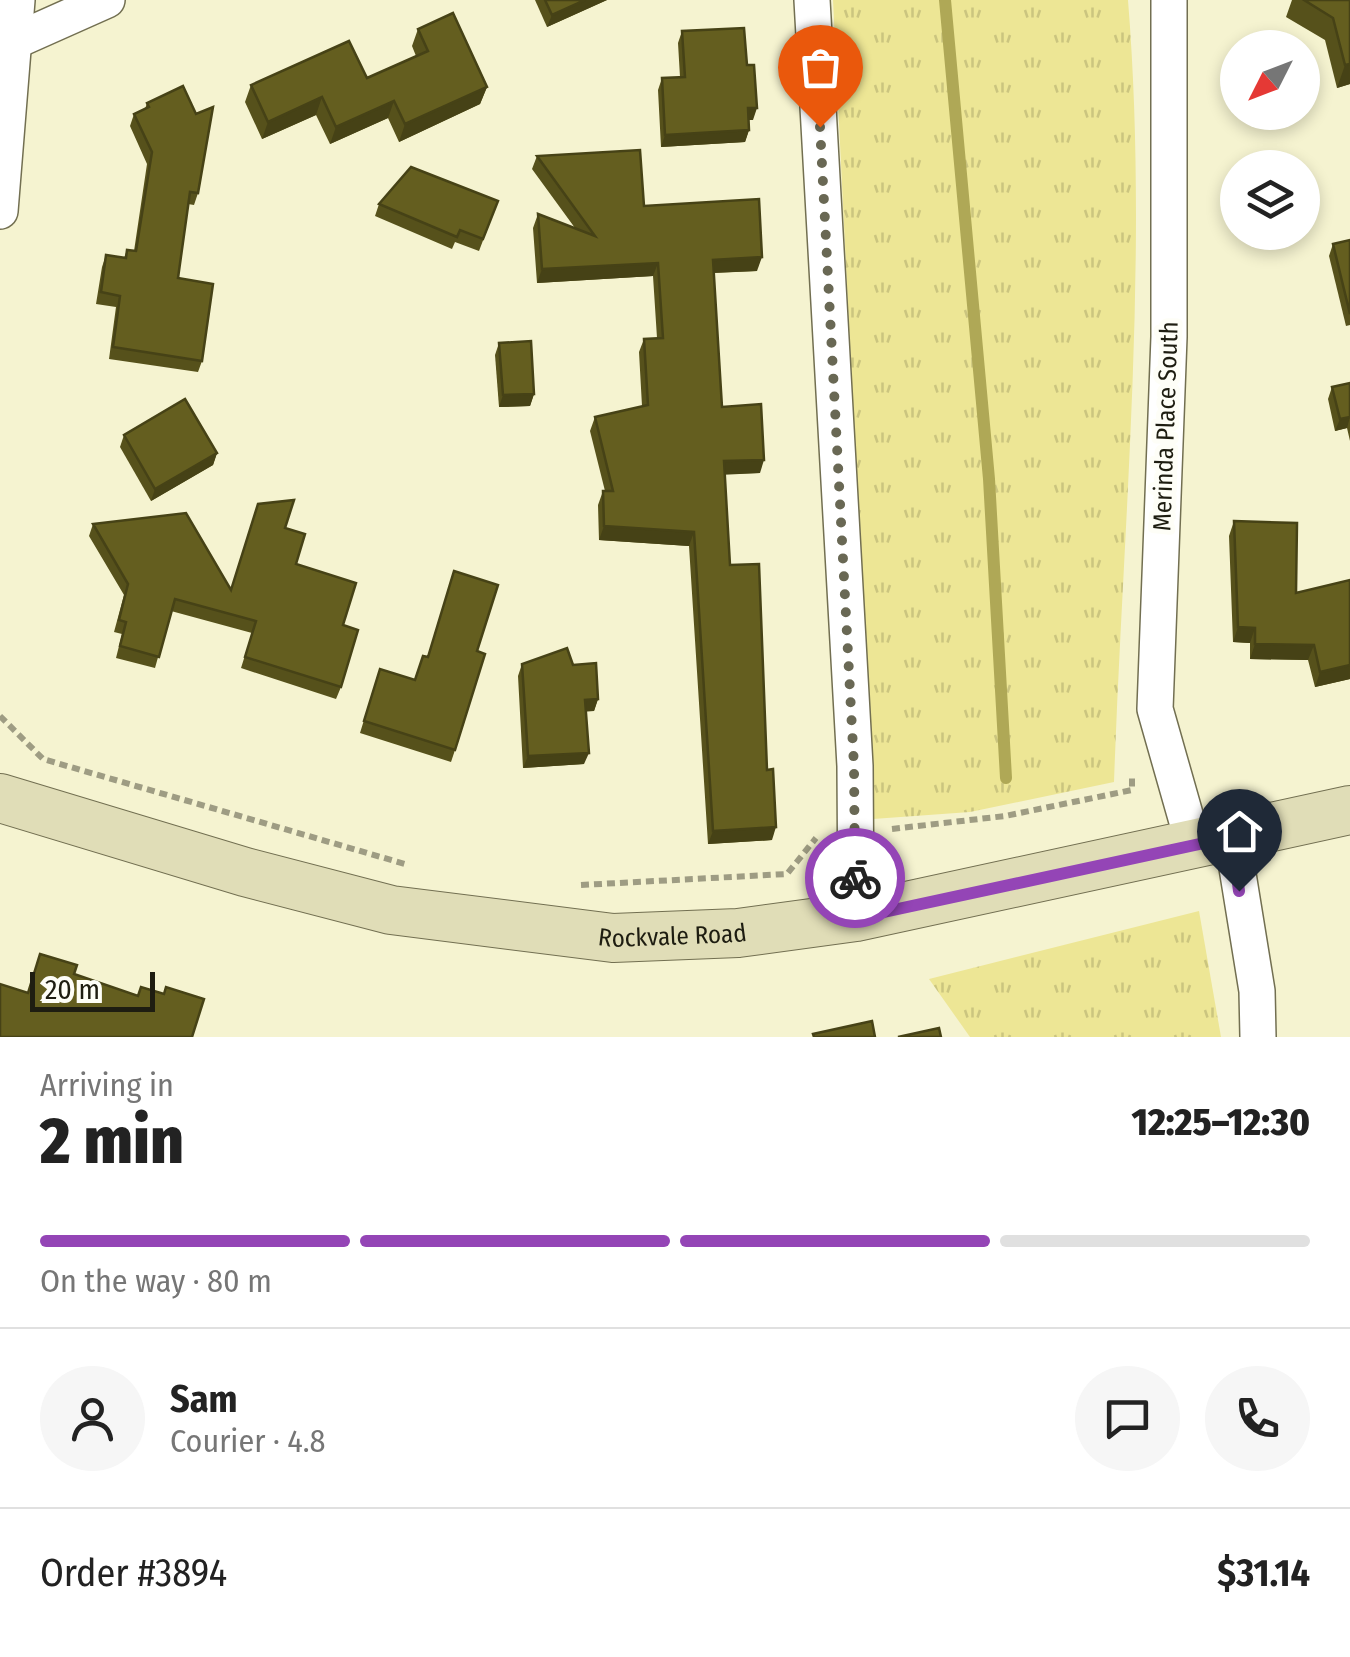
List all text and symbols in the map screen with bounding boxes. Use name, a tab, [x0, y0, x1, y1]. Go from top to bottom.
pin	[778, 25, 863, 128]
north arrow	[1220, 30, 1320, 130]
map controls	[1220, 30, 1320, 250]
icon: bag	[793, 40, 848, 95]
button: layers	[1220, 150, 1320, 250]
street label: Merinda Place South	[1147, 321, 1185, 531]
pin	[1197, 789, 1282, 892]
icon: home	[1212, 804, 1267, 859]
courier	[805, 828, 905, 928]
icon: bike	[828, 851, 883, 906]
street label: Rockvale Road	[596, 918, 749, 954]
scale bar	[30, 967, 155, 1011]
text: 20 m	[45, 973, 100, 1006]
text: Arriving in	[40, 1066, 174, 1104]
text: 12:25–12:30	[1132, 1099, 1310, 1145]
text: 2 min	[40, 1102, 184, 1180]
text: On the way · 80 m	[40, 1262, 272, 1300]
button: person	[40, 1366, 145, 1471]
button: chat	[1075, 1366, 1180, 1471]
button: phone	[1205, 1366, 1310, 1471]
text: Sam	[170, 1376, 238, 1422]
text: Courier · 4.8	[170, 1422, 326, 1460]
text: Order #3894	[40, 1550, 227, 1596]
text: $31.14	[1217, 1550, 1310, 1596]

